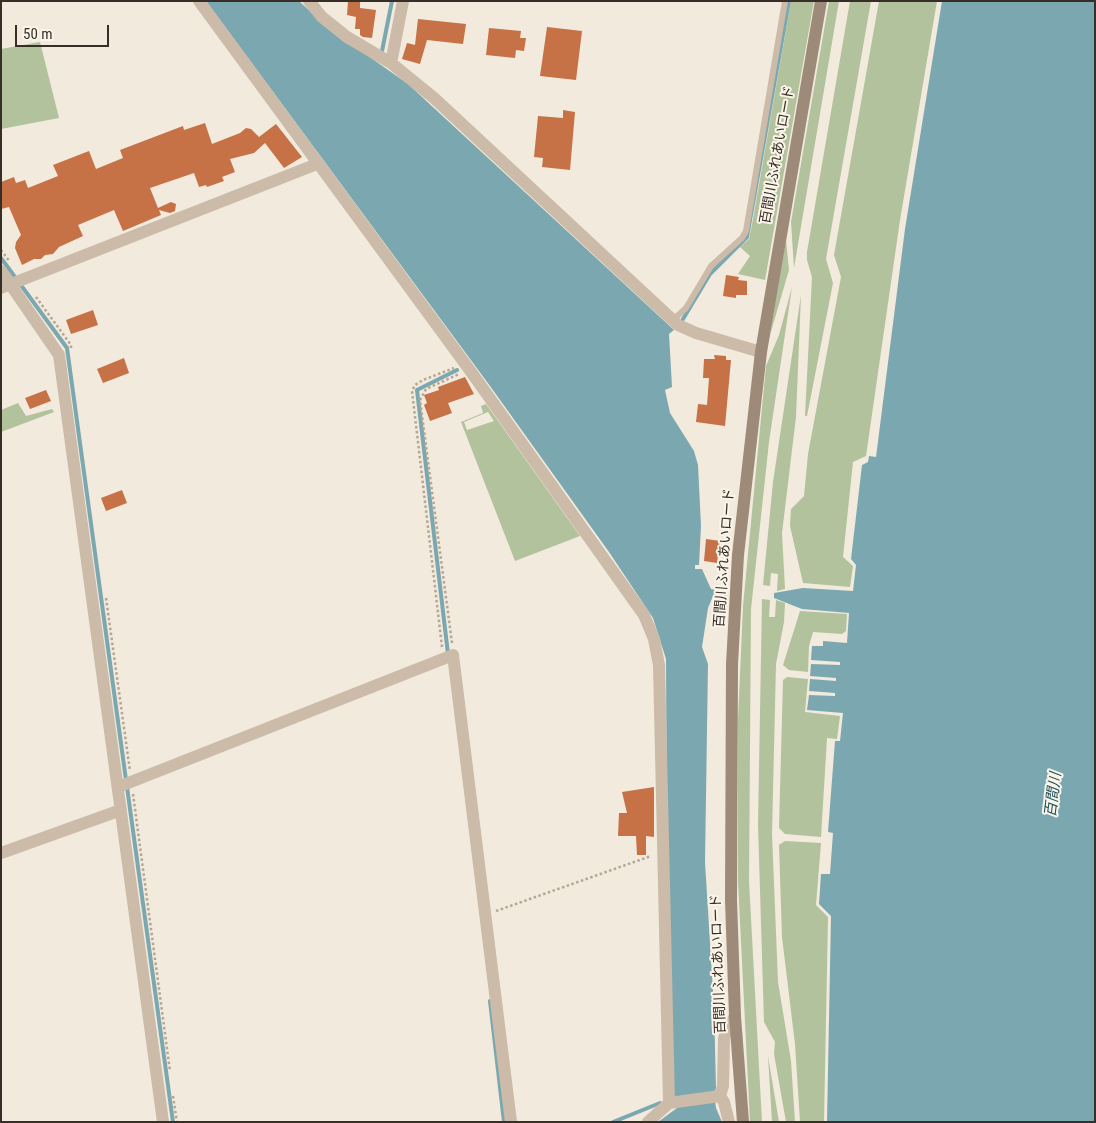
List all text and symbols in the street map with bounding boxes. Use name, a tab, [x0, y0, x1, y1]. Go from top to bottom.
scale bar	[18, 15, 111, 47]
text: 50 m	[23, 25, 53, 43]
street label: 百間川ふれあいロード	[758, 85, 798, 225]
street label: 百間川ふれあいロード	[712, 488, 738, 628]
water label: 百間川	[1042, 772, 1066, 818]
street label: 百間川ふれあいロード	[708, 894, 730, 1034]

